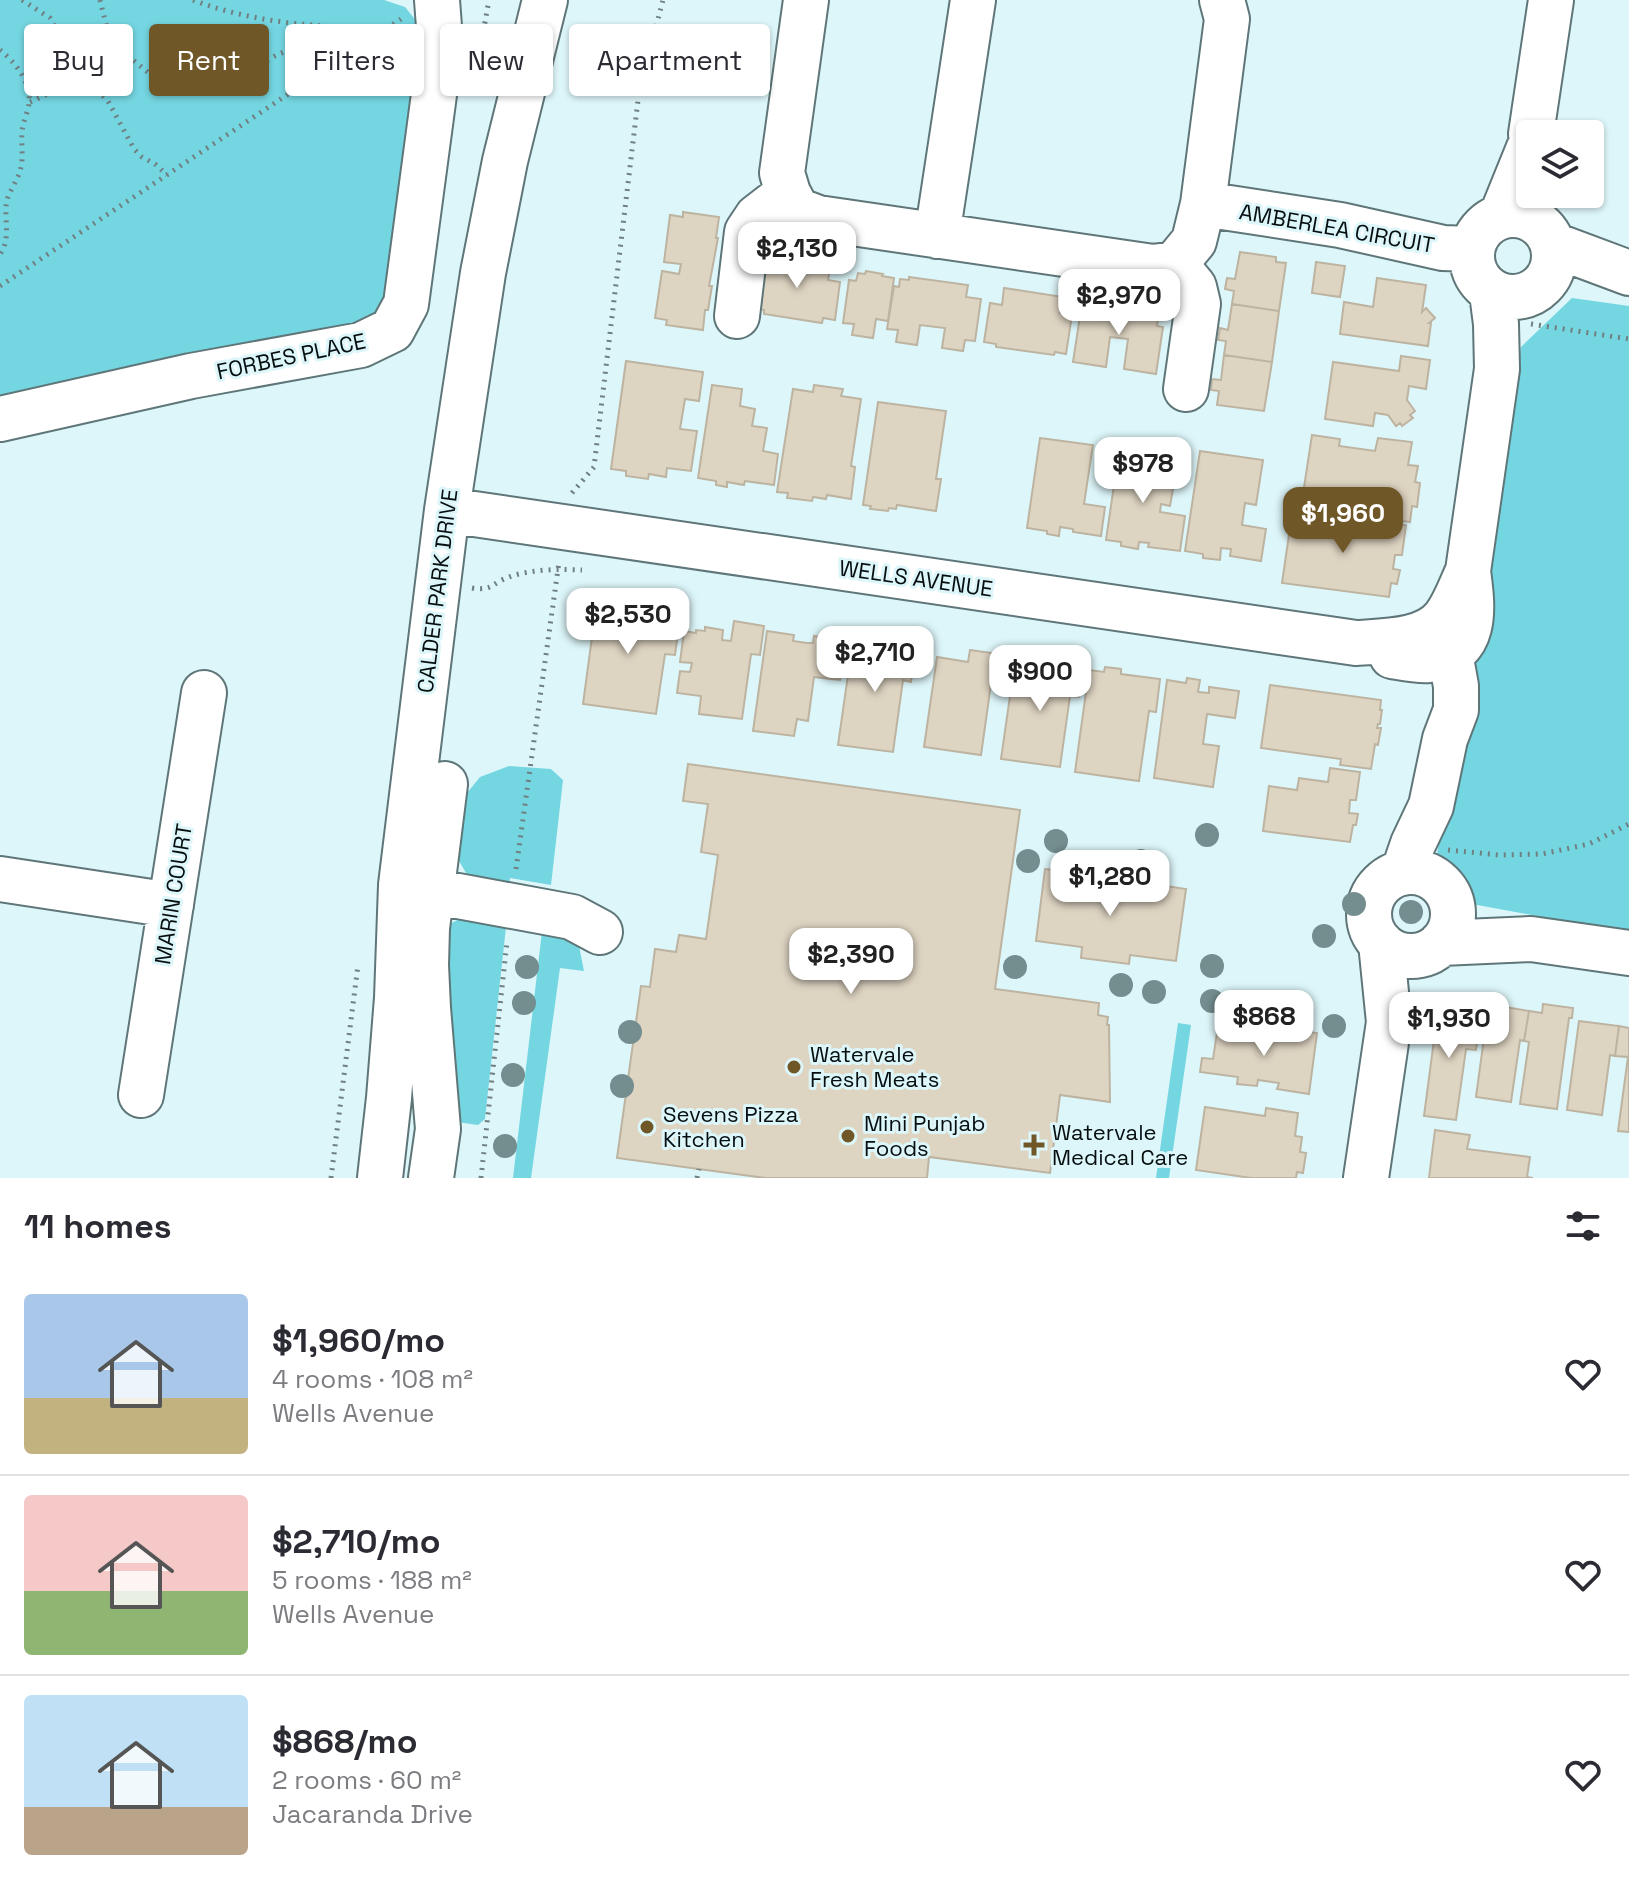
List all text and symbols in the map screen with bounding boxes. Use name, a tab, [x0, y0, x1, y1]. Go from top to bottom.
chip: Buy	[24, 24, 133, 96]
chip: Rent	[149, 24, 269, 96]
chip: Filters	[285, 24, 424, 96]
chip: New	[440, 24, 553, 96]
chip: Apartment	[569, 24, 770, 96]
map controls	[1516, 120, 1604, 208]
button: layers	[1516, 120, 1604, 208]
street label: AMBERLEA CIRCUIT	[1237, 197, 1437, 259]
pin: $2,130	[732, 222, 862, 290]
text: $2,130	[756, 231, 838, 265]
pin: $2,970	[1054, 269, 1184, 337]
text: $2,970	[1076, 278, 1162, 312]
street label: FORBES PLACE	[214, 327, 368, 385]
pin: $978	[1096, 437, 1190, 505]
text: $978	[1112, 446, 1174, 480]
pin: $1,960	[1278, 487, 1408, 555]
street label: CALDER PARK DRIVE	[411, 488, 463, 694]
text: $1,960	[1301, 496, 1385, 530]
street label: WELLS AVENUE	[837, 553, 995, 603]
pin: $2,530	[563, 588, 693, 656]
text: $2,530	[584, 597, 672, 631]
pin: $2,710	[810, 626, 940, 694]
text: $2,710	[835, 635, 915, 669]
pin: $900	[993, 645, 1087, 713]
text: $900	[1007, 654, 1073, 688]
street label: MARIN COURT	[148, 821, 198, 967]
pin: $1,280	[1045, 850, 1175, 918]
text: $1,280	[1068, 859, 1152, 893]
pin: $2,390	[786, 928, 916, 996]
text: $2,390	[807, 937, 895, 971]
pin: $868	[1217, 990, 1311, 1058]
pin: $1,930	[1384, 992, 1514, 1060]
text: $868	[1232, 999, 1296, 1033]
text: $1,930	[1407, 1001, 1491, 1035]
place label: Watervale Fresh Meats	[810, 1040, 939, 1093]
marker: Watervale Fresh Meats	[785, 1058, 803, 1076]
place label: Sevens Pizza Kitchen	[663, 1100, 799, 1153]
place label: Mini Punjab Foods	[864, 1109, 985, 1162]
marker: Sevens Pizza Kitchen	[638, 1118, 656, 1136]
place label: Watervale Medical Care	[1052, 1118, 1188, 1171]
marker: Mini Punjab Foods	[839, 1127, 857, 1145]
marker: Watervale Medical Care	[1023, 1134, 1045, 1156]
icon: filters	[1561, 1204, 1605, 1248]
text: 11 homes	[24, 1205, 172, 1248]
text: $1,960/mo	[272, 1319, 445, 1362]
icon: home	[88, 1326, 184, 1422]
icon: heart	[1561, 1352, 1605, 1396]
text: 4 rooms · 108 m²	[272, 1362, 473, 1396]
text: Wells Avenue	[272, 1396, 434, 1430]
text: $2,710/mo	[272, 1520, 441, 1563]
icon: home	[88, 1527, 184, 1623]
icon: heart	[1561, 1553, 1605, 1597]
text: 5 rooms · 188 m²	[272, 1563, 472, 1597]
text: Wells Avenue	[272, 1597, 434, 1631]
text: $868/mo	[272, 1720, 417, 1763]
icon: home	[88, 1727, 184, 1823]
icon: heart	[1561, 1753, 1605, 1797]
text: 2 rooms · 60 m²	[272, 1763, 461, 1797]
text: Jacaranda Drive	[272, 1797, 473, 1831]

